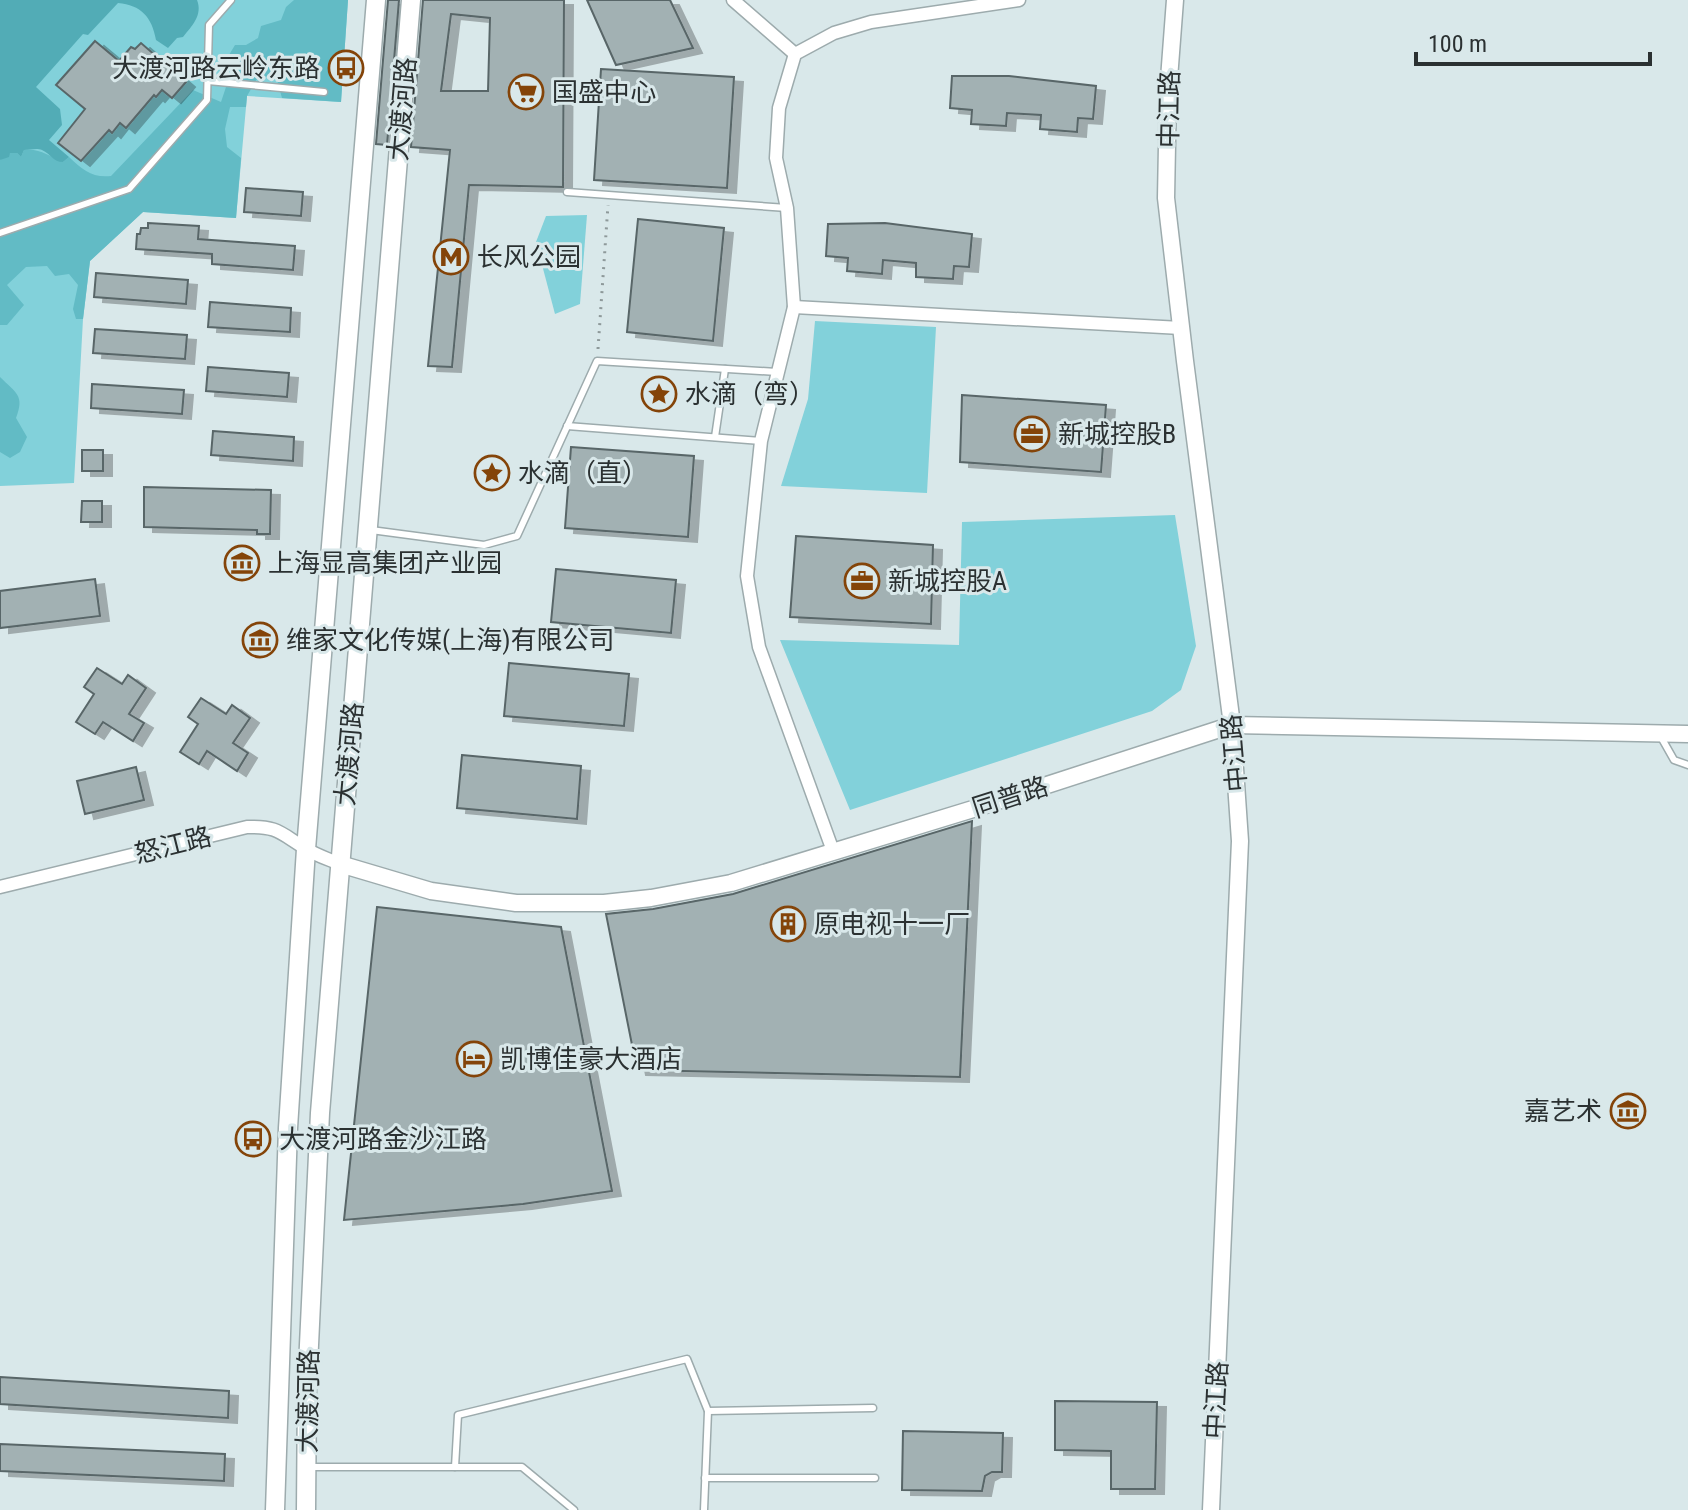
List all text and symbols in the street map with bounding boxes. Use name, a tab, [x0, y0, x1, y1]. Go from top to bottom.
scale bar	[1416, 16, 1650, 66]
text: 100 m	[1428, 30, 1487, 58]
bus stop icon: 大渡河路云岭东路	[327, 49, 365, 87]
place label: 大渡河路云岭东路	[112, 53, 320, 83]
street label: 大渡河路	[383, 56, 421, 162]
street label: 中江路	[1153, 70, 1185, 148]
supermarket icon: 国盛中心	[507, 73, 545, 111]
place label: 国盛中心	[552, 77, 656, 107]
metro station icon: 长风公园	[432, 238, 470, 276]
place label: 长风公园	[477, 242, 581, 272]
place icon: 水滴（弯）	[640, 375, 678, 413]
place label: 水滴（弯）	[685, 379, 815, 409]
office icon: 新城控股B	[1013, 415, 1051, 453]
place label: 新城控股B	[1058, 419, 1176, 449]
place icon: 水滴（直）	[473, 454, 511, 492]
place label: 水滴（直）	[518, 458, 648, 488]
museum icon: 上海显高集团产业园	[223, 544, 261, 582]
place label: 上海显高集团产业园	[268, 548, 502, 578]
office icon: 新城控股A	[843, 562, 881, 600]
place label: 新城控股A	[888, 566, 1007, 596]
museum icon: 维家文化传媒(上海)有限公司	[241, 621, 279, 659]
place label: 维家文化传媒(上海)有限公司	[286, 625, 614, 655]
street label: 大渡河路	[330, 701, 368, 807]
street label: 中江路	[1216, 713, 1252, 793]
street label: 同普路	[968, 771, 1052, 823]
street label: 怒江路	[132, 821, 214, 869]
building icon: 原电视十一厂	[769, 905, 807, 943]
place label: 原电视十一厂	[814, 909, 970, 939]
hotel icon: 凯博佳豪大酒店	[455, 1040, 493, 1078]
place label: 凯博佳豪大酒店	[500, 1044, 682, 1074]
museum icon: 嘉艺术	[1609, 1092, 1647, 1130]
place label: 嘉艺术	[1524, 1096, 1602, 1126]
bus stop icon: 大渡河路金沙江路	[234, 1120, 272, 1158]
place label: 大渡河路金沙江路	[279, 1124, 487, 1154]
street label: 大渡河路	[292, 1349, 324, 1453]
street label: 中江路	[1199, 1360, 1233, 1440]

